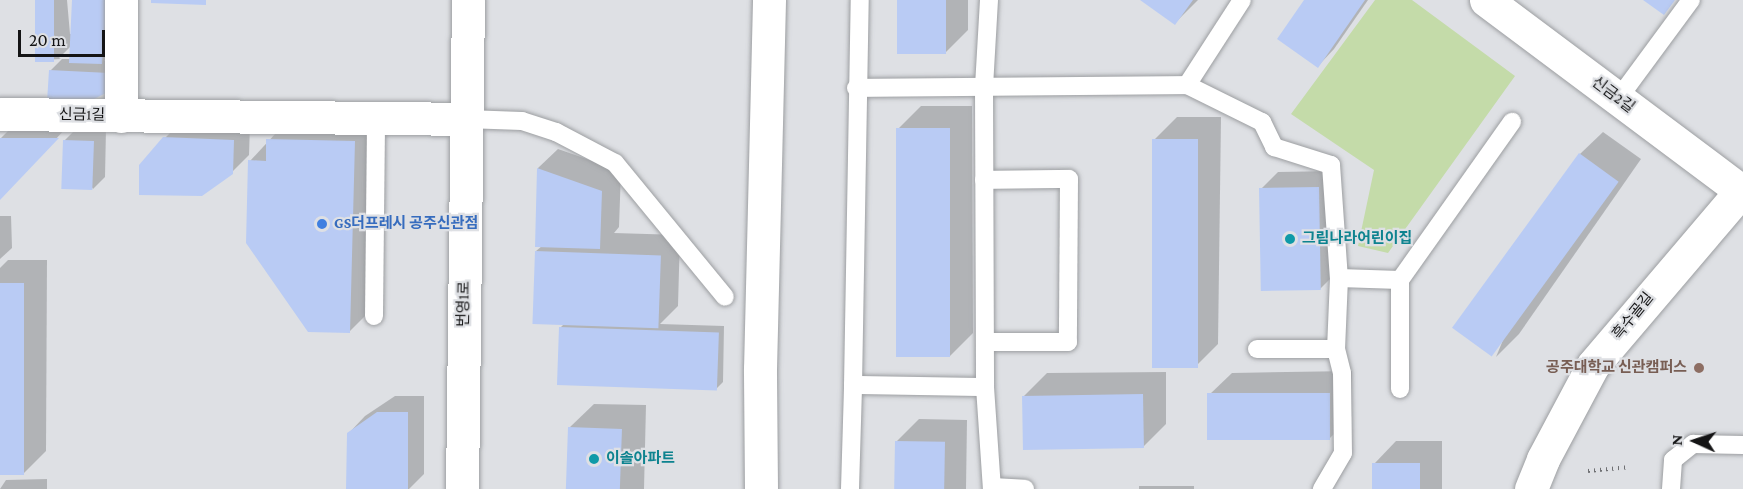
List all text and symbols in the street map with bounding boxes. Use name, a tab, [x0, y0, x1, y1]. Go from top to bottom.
scale bar	[21, 18, 108, 56]
text: 20 m	[29, 30, 66, 50]
street label: 신금2길	[1588, 73, 1638, 117]
street label: 신금1길	[59, 106, 105, 124]
place label: GS더프레시 공주신관점	[334, 215, 478, 233]
marker: GS더프레시 공주신관점	[315, 217, 329, 231]
place label: 그림나라어린이집	[1302, 230, 1412, 248]
marker: 그림나라어린이집	[1283, 232, 1297, 246]
street label: 번영1로	[455, 281, 473, 327]
street label: 흑수골길	[1609, 289, 1657, 343]
place label: 공주대학교 신관캠퍼스	[1546, 359, 1687, 377]
marker: 공주대학교 신관캠퍼스	[1692, 361, 1706, 375]
north arrow	[1665, 411, 1725, 471]
text: N	[1668, 434, 1685, 446]
place label: 이솔아파트	[606, 450, 675, 468]
marker: 이솔아파트	[587, 452, 601, 466]

